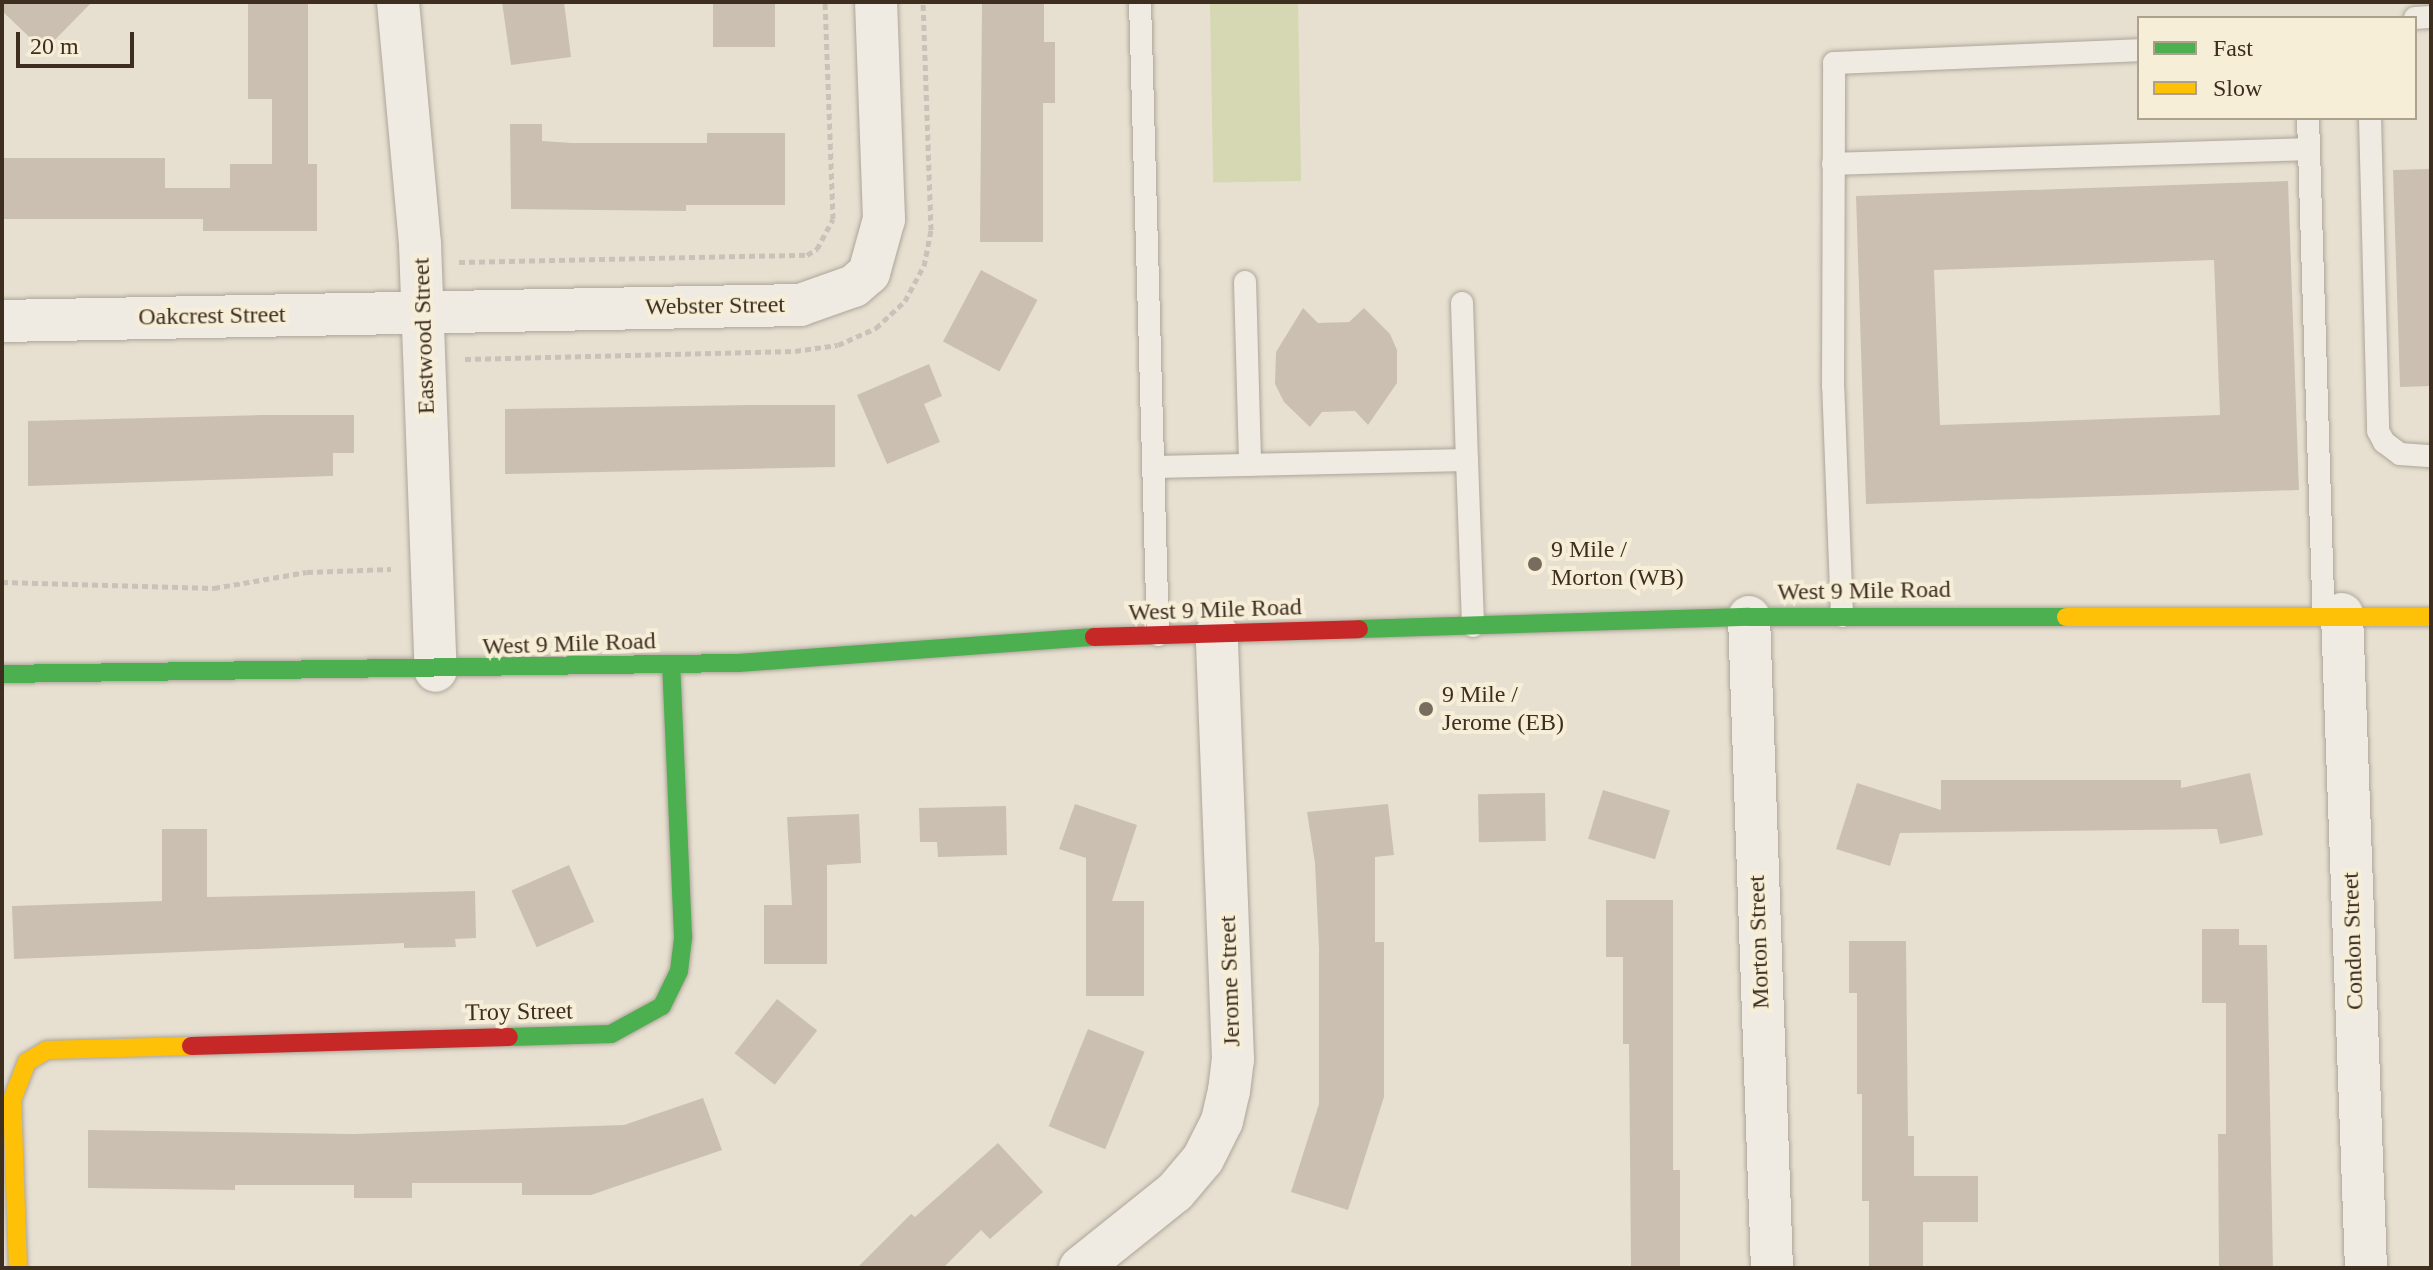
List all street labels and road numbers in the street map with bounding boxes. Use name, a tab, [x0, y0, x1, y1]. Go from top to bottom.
street label: Eastwood Street	[407, 257, 441, 415]
street label: Webster Street	[645, 290, 785, 322]
street label: Oakcrest Street	[138, 300, 286, 332]
street label: West 9 Mile Road	[1777, 575, 1951, 607]
street label: West 9 Mile Road	[1128, 593, 1302, 627]
street label: West 9 Mile Road	[482, 627, 656, 661]
street label: Condon Street	[2336, 872, 2370, 1010]
street label: Morton Street	[1742, 875, 1776, 1009]
street label: Jerome Street	[1213, 915, 1247, 1047]
street label: Troy Street	[465, 997, 573, 1027]

